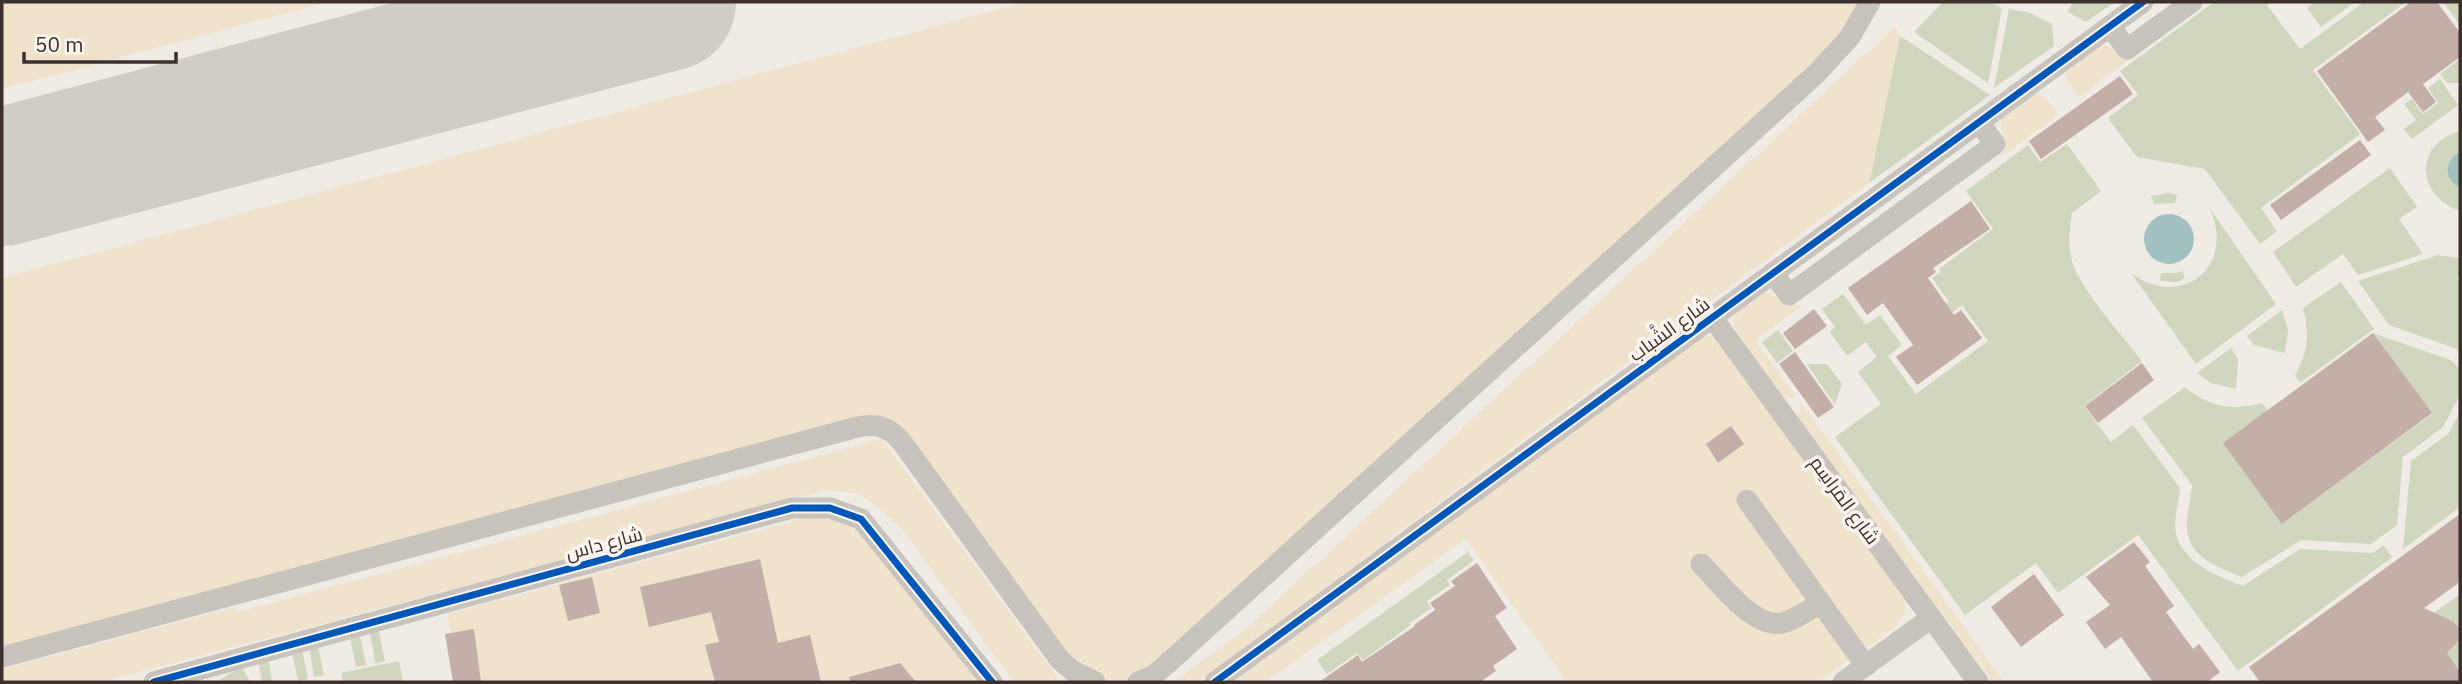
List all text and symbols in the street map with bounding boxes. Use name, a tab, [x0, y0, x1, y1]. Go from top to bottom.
scale bar	[24, 21, 177, 65]
text: 50 m	[35, 30, 84, 58]
street label: شارع الشَّباب	[1623, 290, 1715, 368]
street label: شارع المَراسِم	[1803, 451, 1885, 550]
street label: شارع داس	[563, 521, 646, 567]

